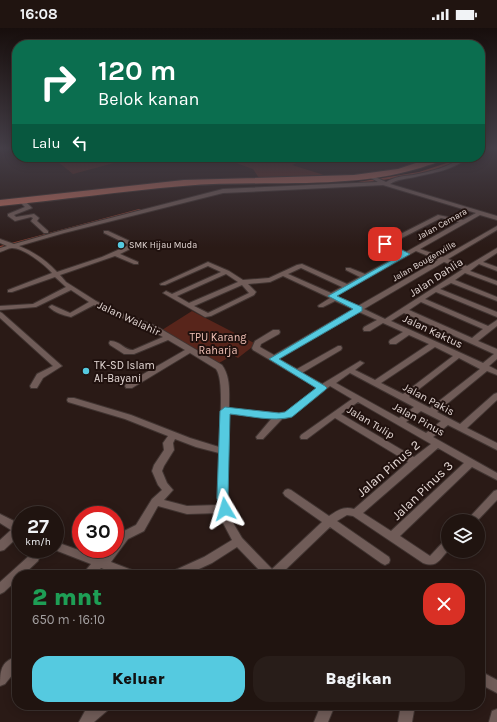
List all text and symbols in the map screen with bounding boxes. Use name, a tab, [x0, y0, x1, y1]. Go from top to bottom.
text: 16:08	[20, 5, 58, 23]
text: 120 m	[98, 54, 176, 87]
icon: right	[32, 56, 84, 108]
text: Belok kanan	[98, 88, 199, 110]
icon: left	[69, 132, 91, 154]
text: Lalu	[32, 134, 61, 152]
street label: Jalan Cemara	[415, 206, 469, 242]
pin	[368, 227, 402, 261]
icon: arrive	[374, 233, 396, 255]
street label: Jalan Bougenville	[390, 239, 458, 283]
marker: SMK Hijau Muda	[116, 240, 126, 250]
place label: SMK Hijau Muda	[129, 240, 197, 250]
street label: Jalan Dahlia	[407, 255, 465, 300]
street label: Jalan Walahir	[95, 298, 162, 339]
street label: Jalan Kaktus	[401, 312, 465, 351]
park label: TPU Karang Raharja	[189, 331, 247, 357]
place label: TK-SD Islam Al-Bayani	[94, 359, 155, 385]
marker: TK-SD Islam Al-Bayani	[81, 366, 91, 376]
street label: Jalan Pakis	[401, 380, 457, 418]
street label: Jalan Pinus	[391, 400, 447, 439]
street label: Jalan Tulip	[345, 403, 397, 442]
street label: Jalan Pinus 2	[354, 437, 423, 500]
street label: Jalan Pinus 3	[389, 458, 456, 523]
position arrow	[204, 488, 246, 530]
speed limit sign: 30	[72, 506, 124, 558]
map controls	[441, 514, 485, 558]
button: layers	[441, 514, 485, 558]
text: 27	[27, 515, 49, 538]
text: km/h	[25, 536, 51, 548]
text: 2 mnt	[32, 583, 102, 611]
button: close	[423, 583, 465, 625]
text: 650 m · 16:10	[32, 612, 105, 627]
button: Keluar	[32, 656, 245, 702]
button: Bagikan	[253, 656, 465, 702]

